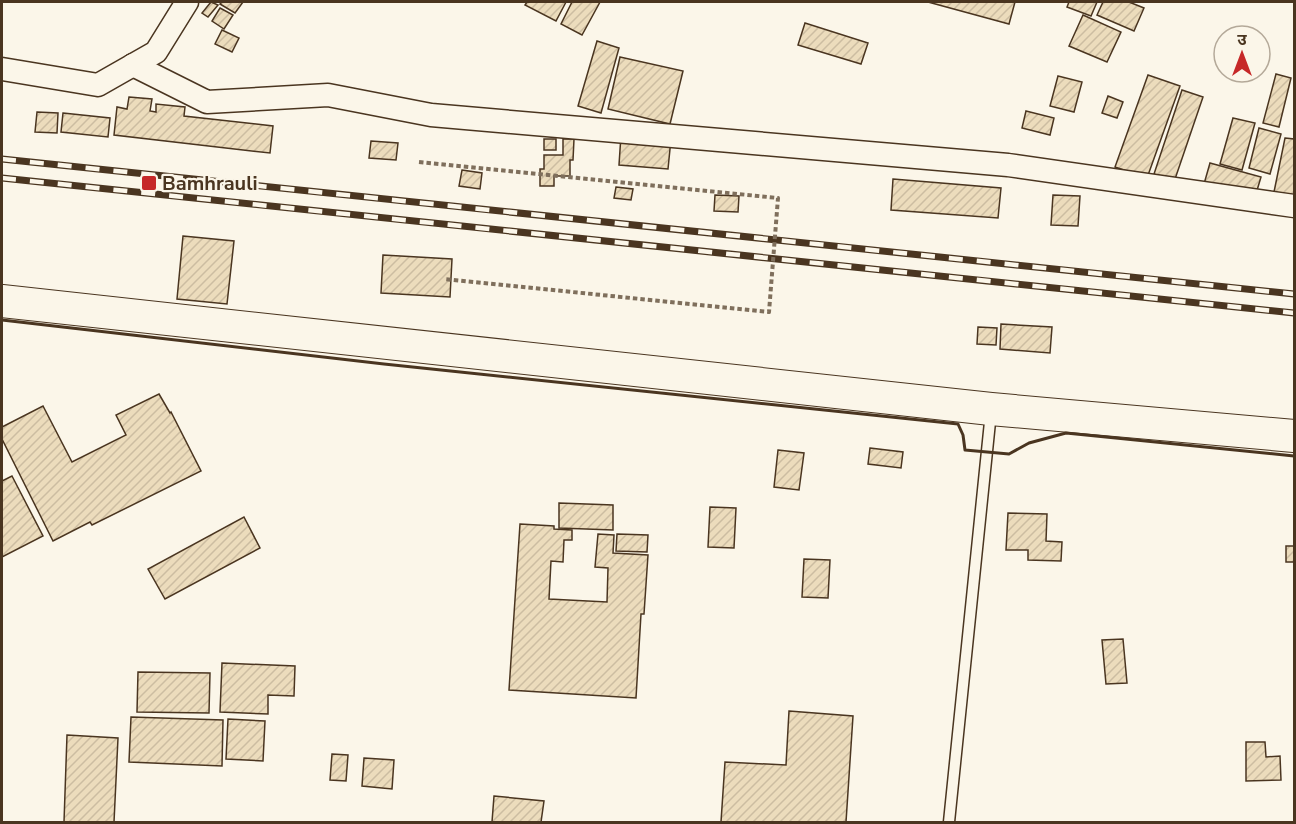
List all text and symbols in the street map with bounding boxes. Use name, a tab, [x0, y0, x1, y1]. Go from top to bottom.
north arrow	[1212, 24, 1272, 84]
text: उ	[1237, 29, 1247, 51]
place label: Bamhrauli	[162, 170, 258, 197]
marker: Bamhrauli	[140, 174, 158, 192]

